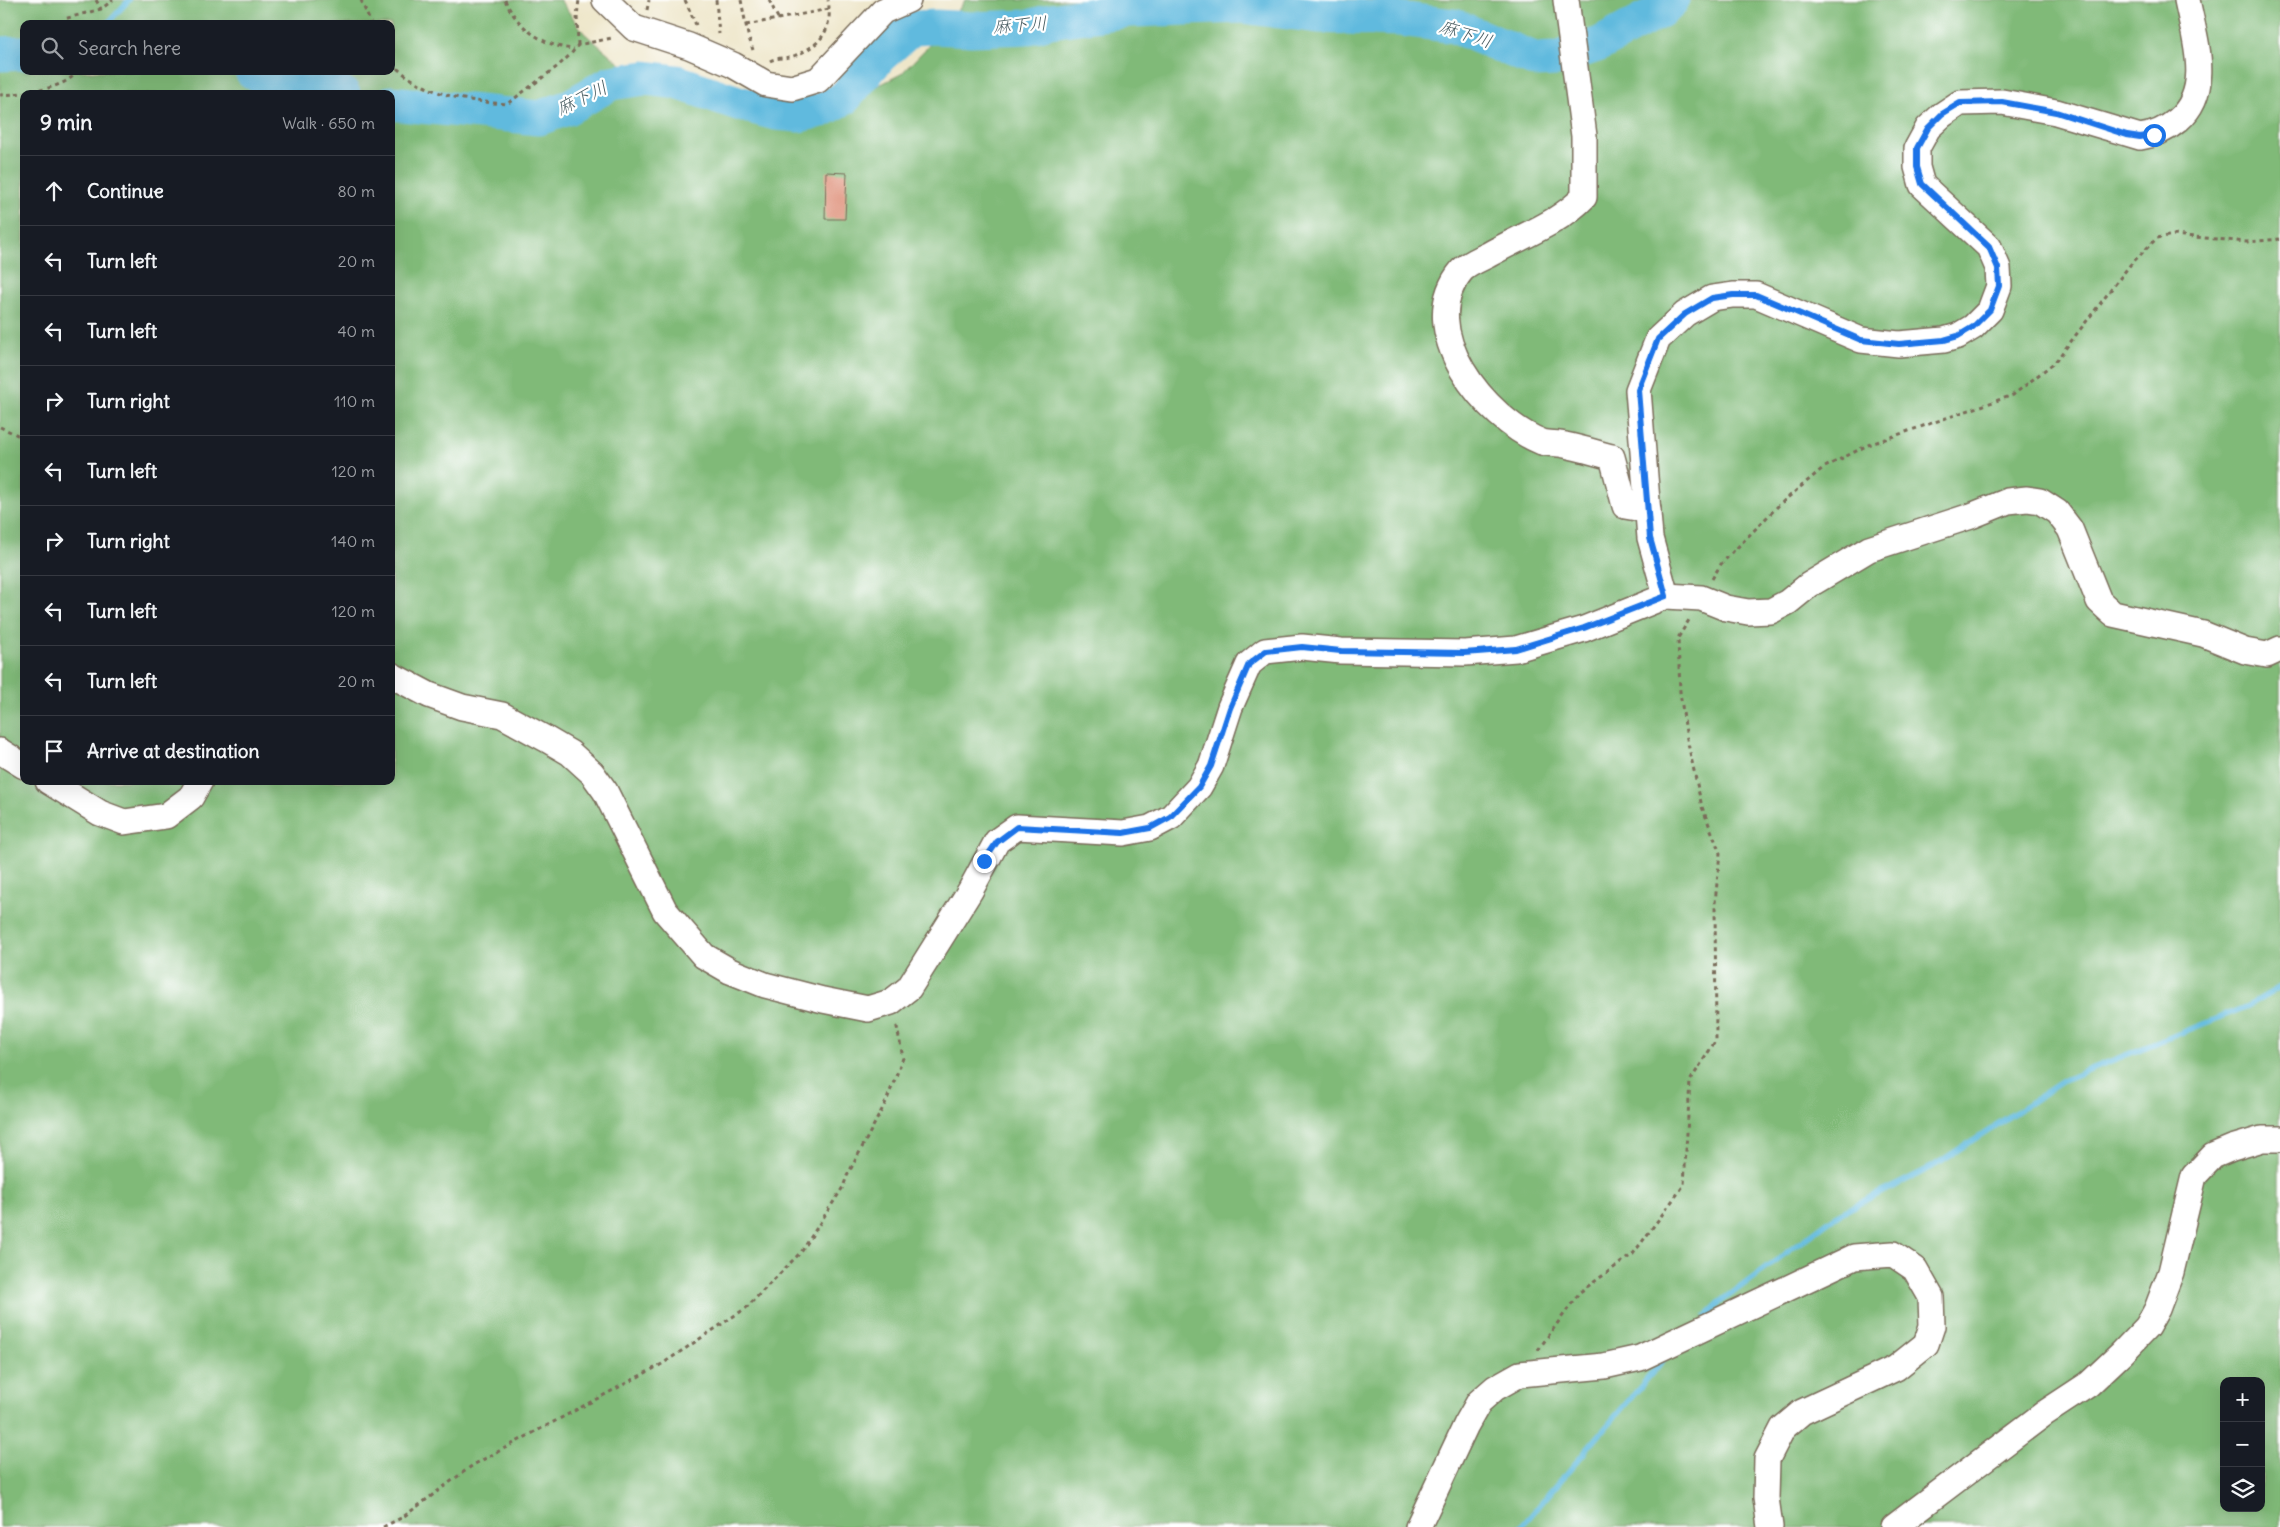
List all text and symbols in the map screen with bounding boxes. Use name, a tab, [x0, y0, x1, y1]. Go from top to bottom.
water label: 麻下川	[992, 11, 1048, 38]
water label: 麻下川	[1437, 14, 1495, 53]
search box	[20, 20, 395, 75]
icon: search	[38, 34, 66, 62]
text: Search here	[78, 36, 181, 60]
water label: 麻下川	[552, 75, 611, 120]
text: 9 min	[40, 109, 92, 136]
text: Walk · 650 m	[282, 113, 375, 133]
route start	[2143, 124, 2166, 147]
icon: ahead	[40, 177, 68, 205]
text: Continue	[87, 179, 164, 203]
text: 80 m	[337, 181, 375, 201]
icon: left	[40, 247, 68, 275]
text: Turn left	[87, 249, 157, 273]
text: 20 m	[338, 251, 375, 271]
icon: left	[40, 317, 68, 345]
text: Turn left	[87, 319, 157, 343]
text: 40 m	[337, 321, 375, 341]
icon: right	[40, 387, 68, 415]
text: Turn right	[87, 389, 170, 413]
text: 110 m	[334, 391, 375, 411]
icon: left	[40, 457, 68, 485]
text: Turn left	[87, 459, 157, 483]
text: 120 m	[332, 461, 375, 481]
icon: right	[40, 527, 68, 555]
text: Turn right	[87, 529, 170, 553]
text: 140 m	[331, 531, 375, 551]
icon: left	[40, 597, 68, 625]
text: Turn left	[87, 599, 157, 623]
text: 120 m	[332, 601, 375, 621]
icon: left	[40, 667, 68, 695]
text: Turn left	[87, 669, 157, 693]
text: 20 m	[338, 671, 375, 691]
icon: arrive	[40, 737, 68, 765]
text: Arrive at destination	[87, 739, 260, 763]
route end	[973, 850, 996, 873]
map controls	[2220, 1377, 2265, 1512]
button: +	[2220, 1377, 2265, 1422]
button: −	[2220, 1422, 2265, 1467]
button: layers	[2220, 1467, 2265, 1512]

